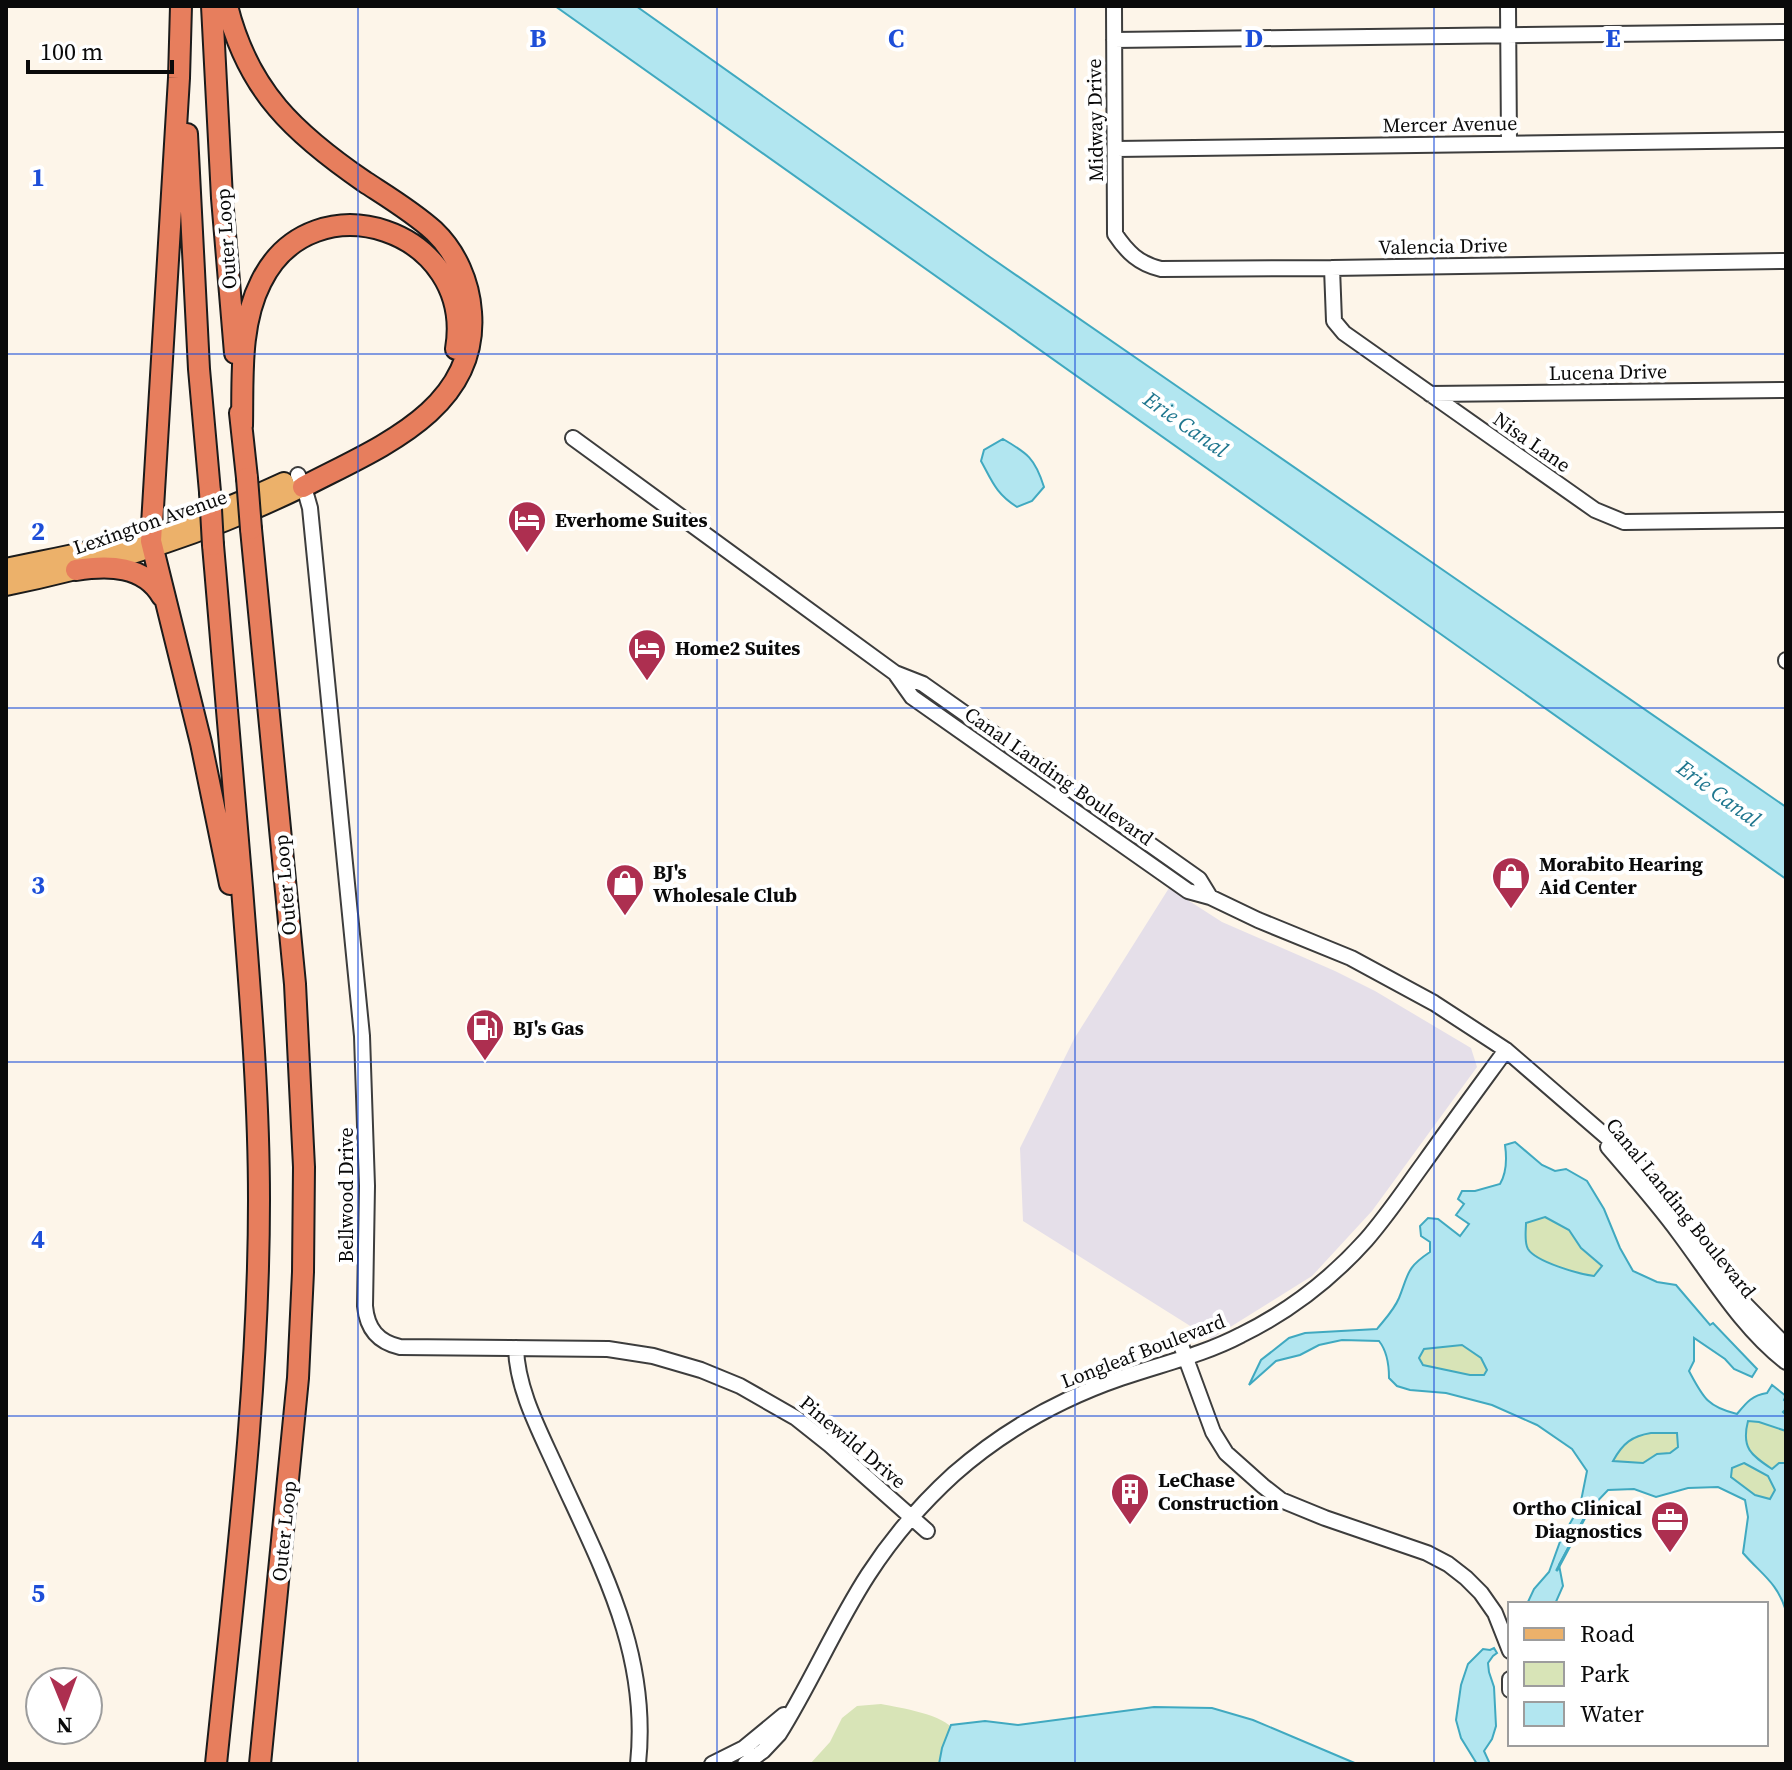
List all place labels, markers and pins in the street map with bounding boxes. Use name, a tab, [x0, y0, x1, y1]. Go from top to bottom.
hotel icon: Everhome Suites	[506, 499, 548, 554]
place label: Everhome Suites	[555, 506, 708, 534]
hotel icon: Home2 Suites	[626, 627, 668, 682]
place label: Home2 Suites	[675, 634, 800, 662]
place label: Morabito Hearing Aid Center	[1539, 850, 1703, 901]
shop icon: Morabito Hearing Aid Center	[1490, 855, 1532, 910]
place label: BJ's Wholesale Club	[653, 858, 797, 909]
shop icon: BJ's Wholesale Club	[604, 862, 646, 917]
fuel station icon: BJ's Gas	[464, 1007, 506, 1062]
place label: BJ's Gas	[513, 1014, 584, 1042]
place label: LeChase Construction	[1158, 1466, 1279, 1517]
building icon: LeChase Construction	[1109, 1471, 1151, 1526]
place label: Ortho Clinical Diagnostics	[1512, 1494, 1642, 1545]
office icon: Ortho Clinical Diagnostics	[1649, 1499, 1691, 1554]

